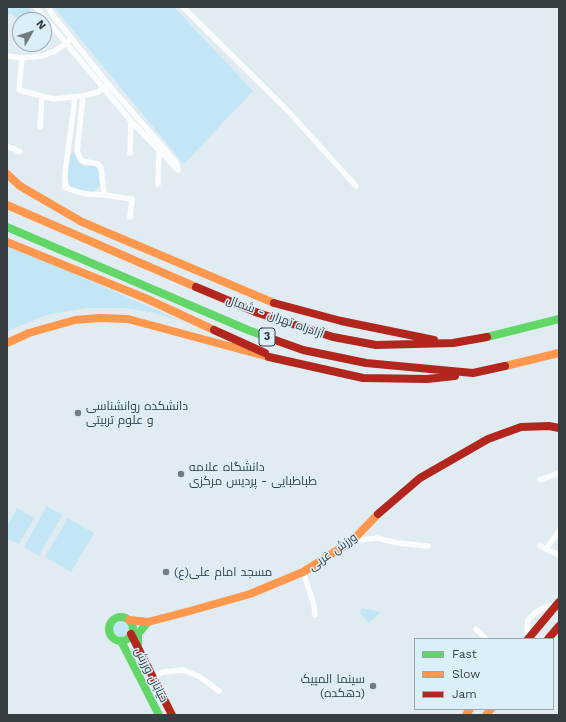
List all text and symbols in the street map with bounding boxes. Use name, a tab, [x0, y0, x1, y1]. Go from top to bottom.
north arrow	[12, 12, 52, 52]
text: N	[33, 18, 49, 32]
street label: آزادراه تهران - شمال	[224, 293, 326, 341]
road number: 3	[259, 328, 275, 346]
place label: دانشکده روانشناسی و علوم تربیتی	[86, 399, 188, 427]
marker: دانشکده روانشناسی و علوم تربیتی	[73, 408, 83, 418]
place label: دانشگاه علامه طباطبایی - پردیس مرکزی	[189, 460, 317, 488]
marker: دانشگاه علامه طباطبایی - پردیس مرکزی	[176, 469, 186, 479]
street label: ورزش غربی	[306, 530, 360, 574]
place label: مسجد امام علی(ع)	[174, 565, 272, 579]
marker: مسجد امام علی(ع)	[161, 567, 171, 577]
legend	[414, 638, 554, 710]
street label: خیابان ورزش	[131, 645, 171, 705]
text: Fast	[452, 647, 477, 661]
text: Slow	[452, 667, 480, 681]
place label: سینما المپیک (دهکده)	[301, 672, 365, 700]
marker: سینما المپیک (دهکده)	[368, 681, 378, 691]
text: Jam	[452, 687, 477, 701]

